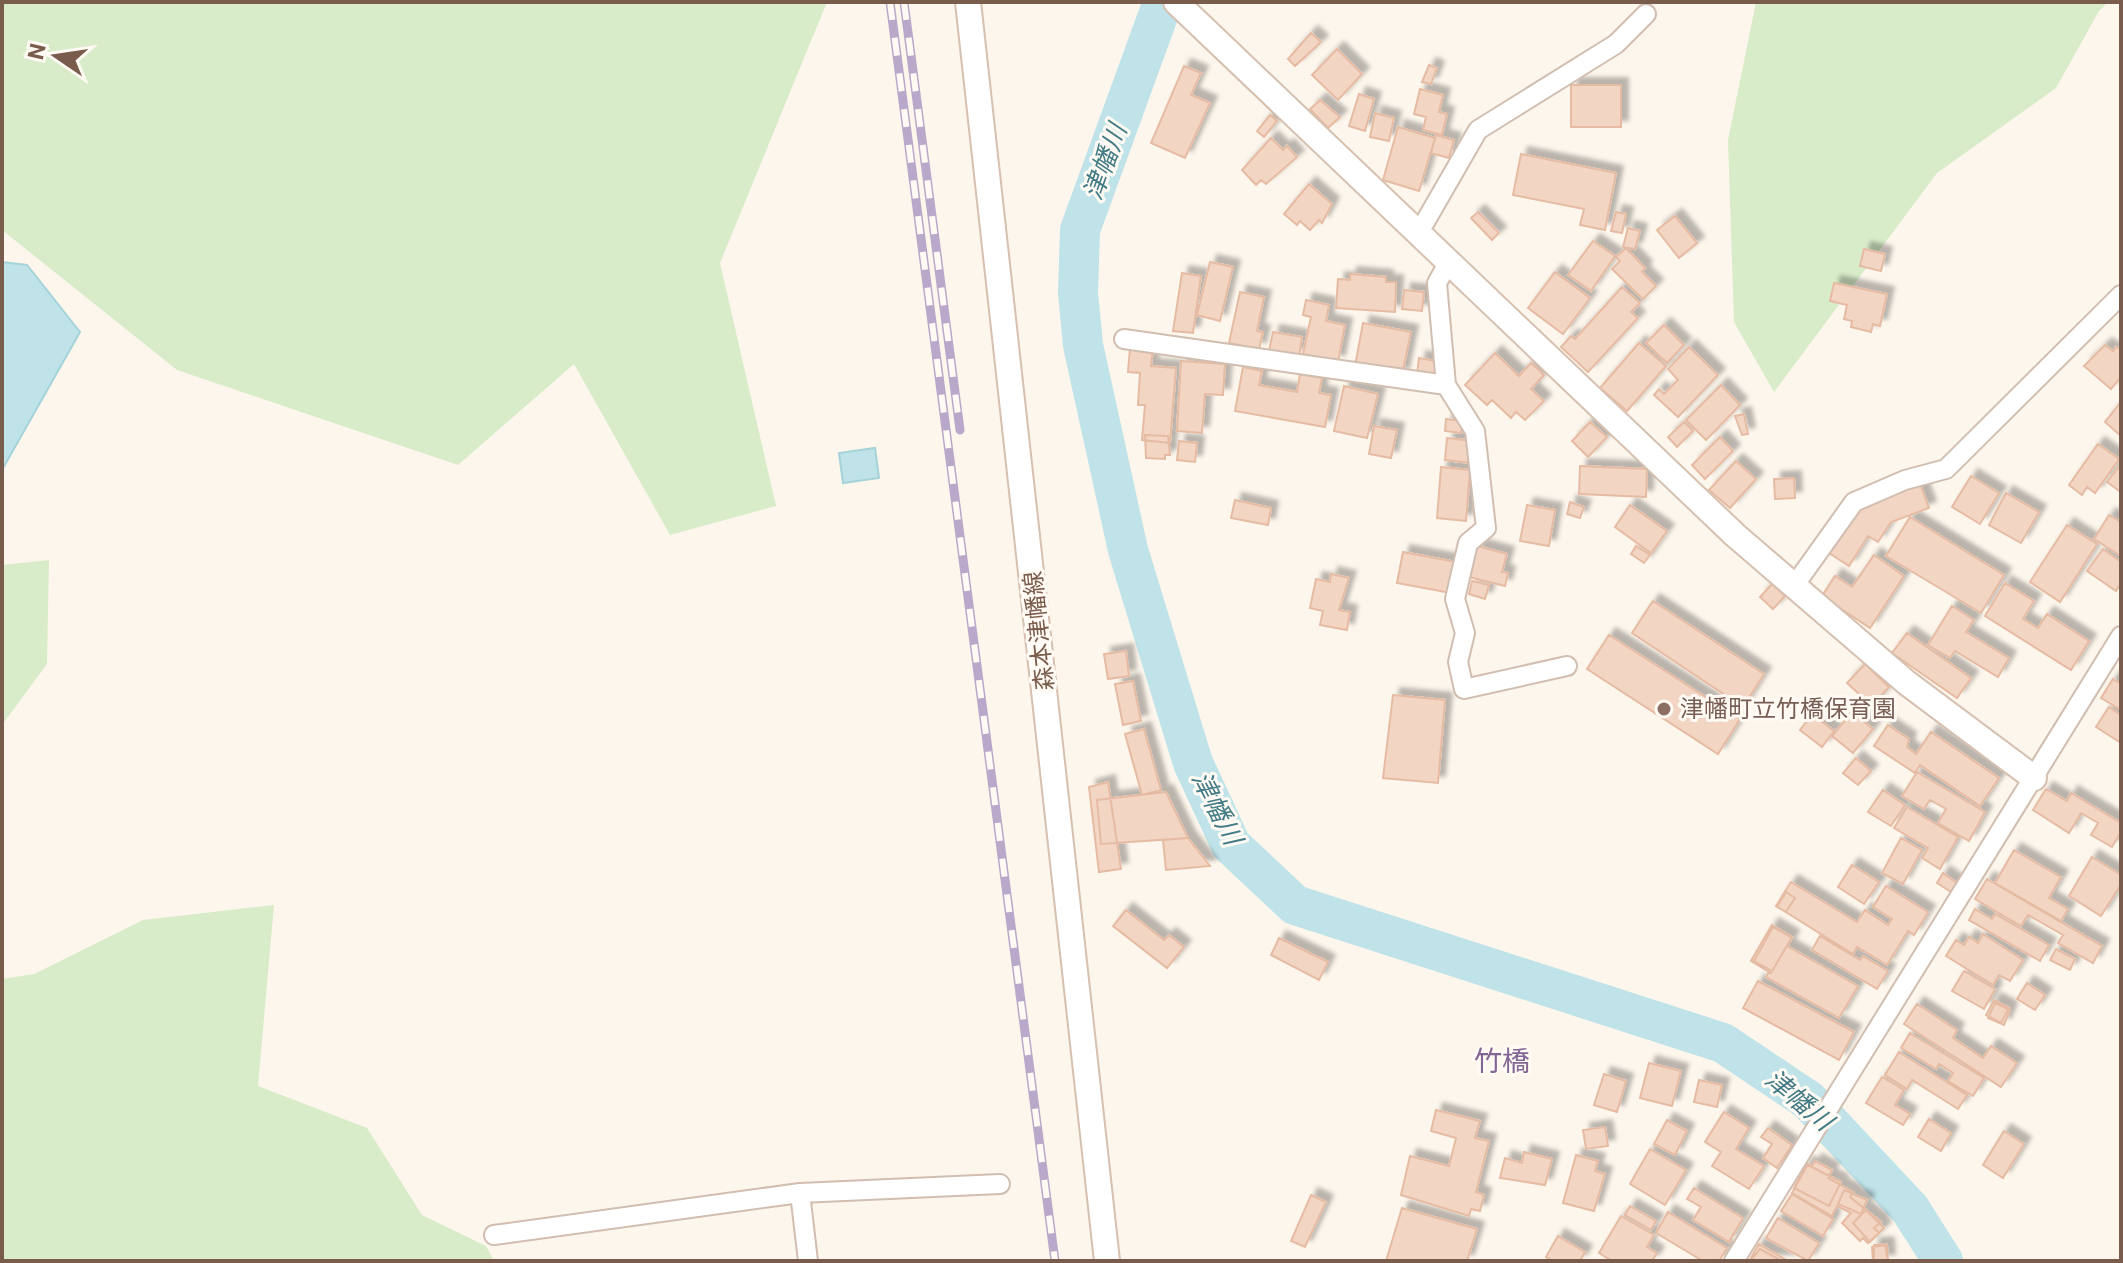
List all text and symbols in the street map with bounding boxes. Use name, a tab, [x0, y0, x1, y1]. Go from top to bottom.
north arrow	[16, 16, 96, 96]
text: N	[23, 41, 51, 62]
water label: 津幡川	[1078, 117, 1133, 204]
street label: 森本津幡線	[1019, 570, 1059, 692]
place label: 津幡町立竹橋保育園	[1680, 695, 1896, 723]
marker: 津幡町立竹橋保育園	[1655, 700, 1673, 718]
water label: 津幡川	[1186, 766, 1249, 852]
district label: 竹橋	[1474, 1045, 1530, 1078]
water label: 津幡川	[1759, 1063, 1841, 1138]

